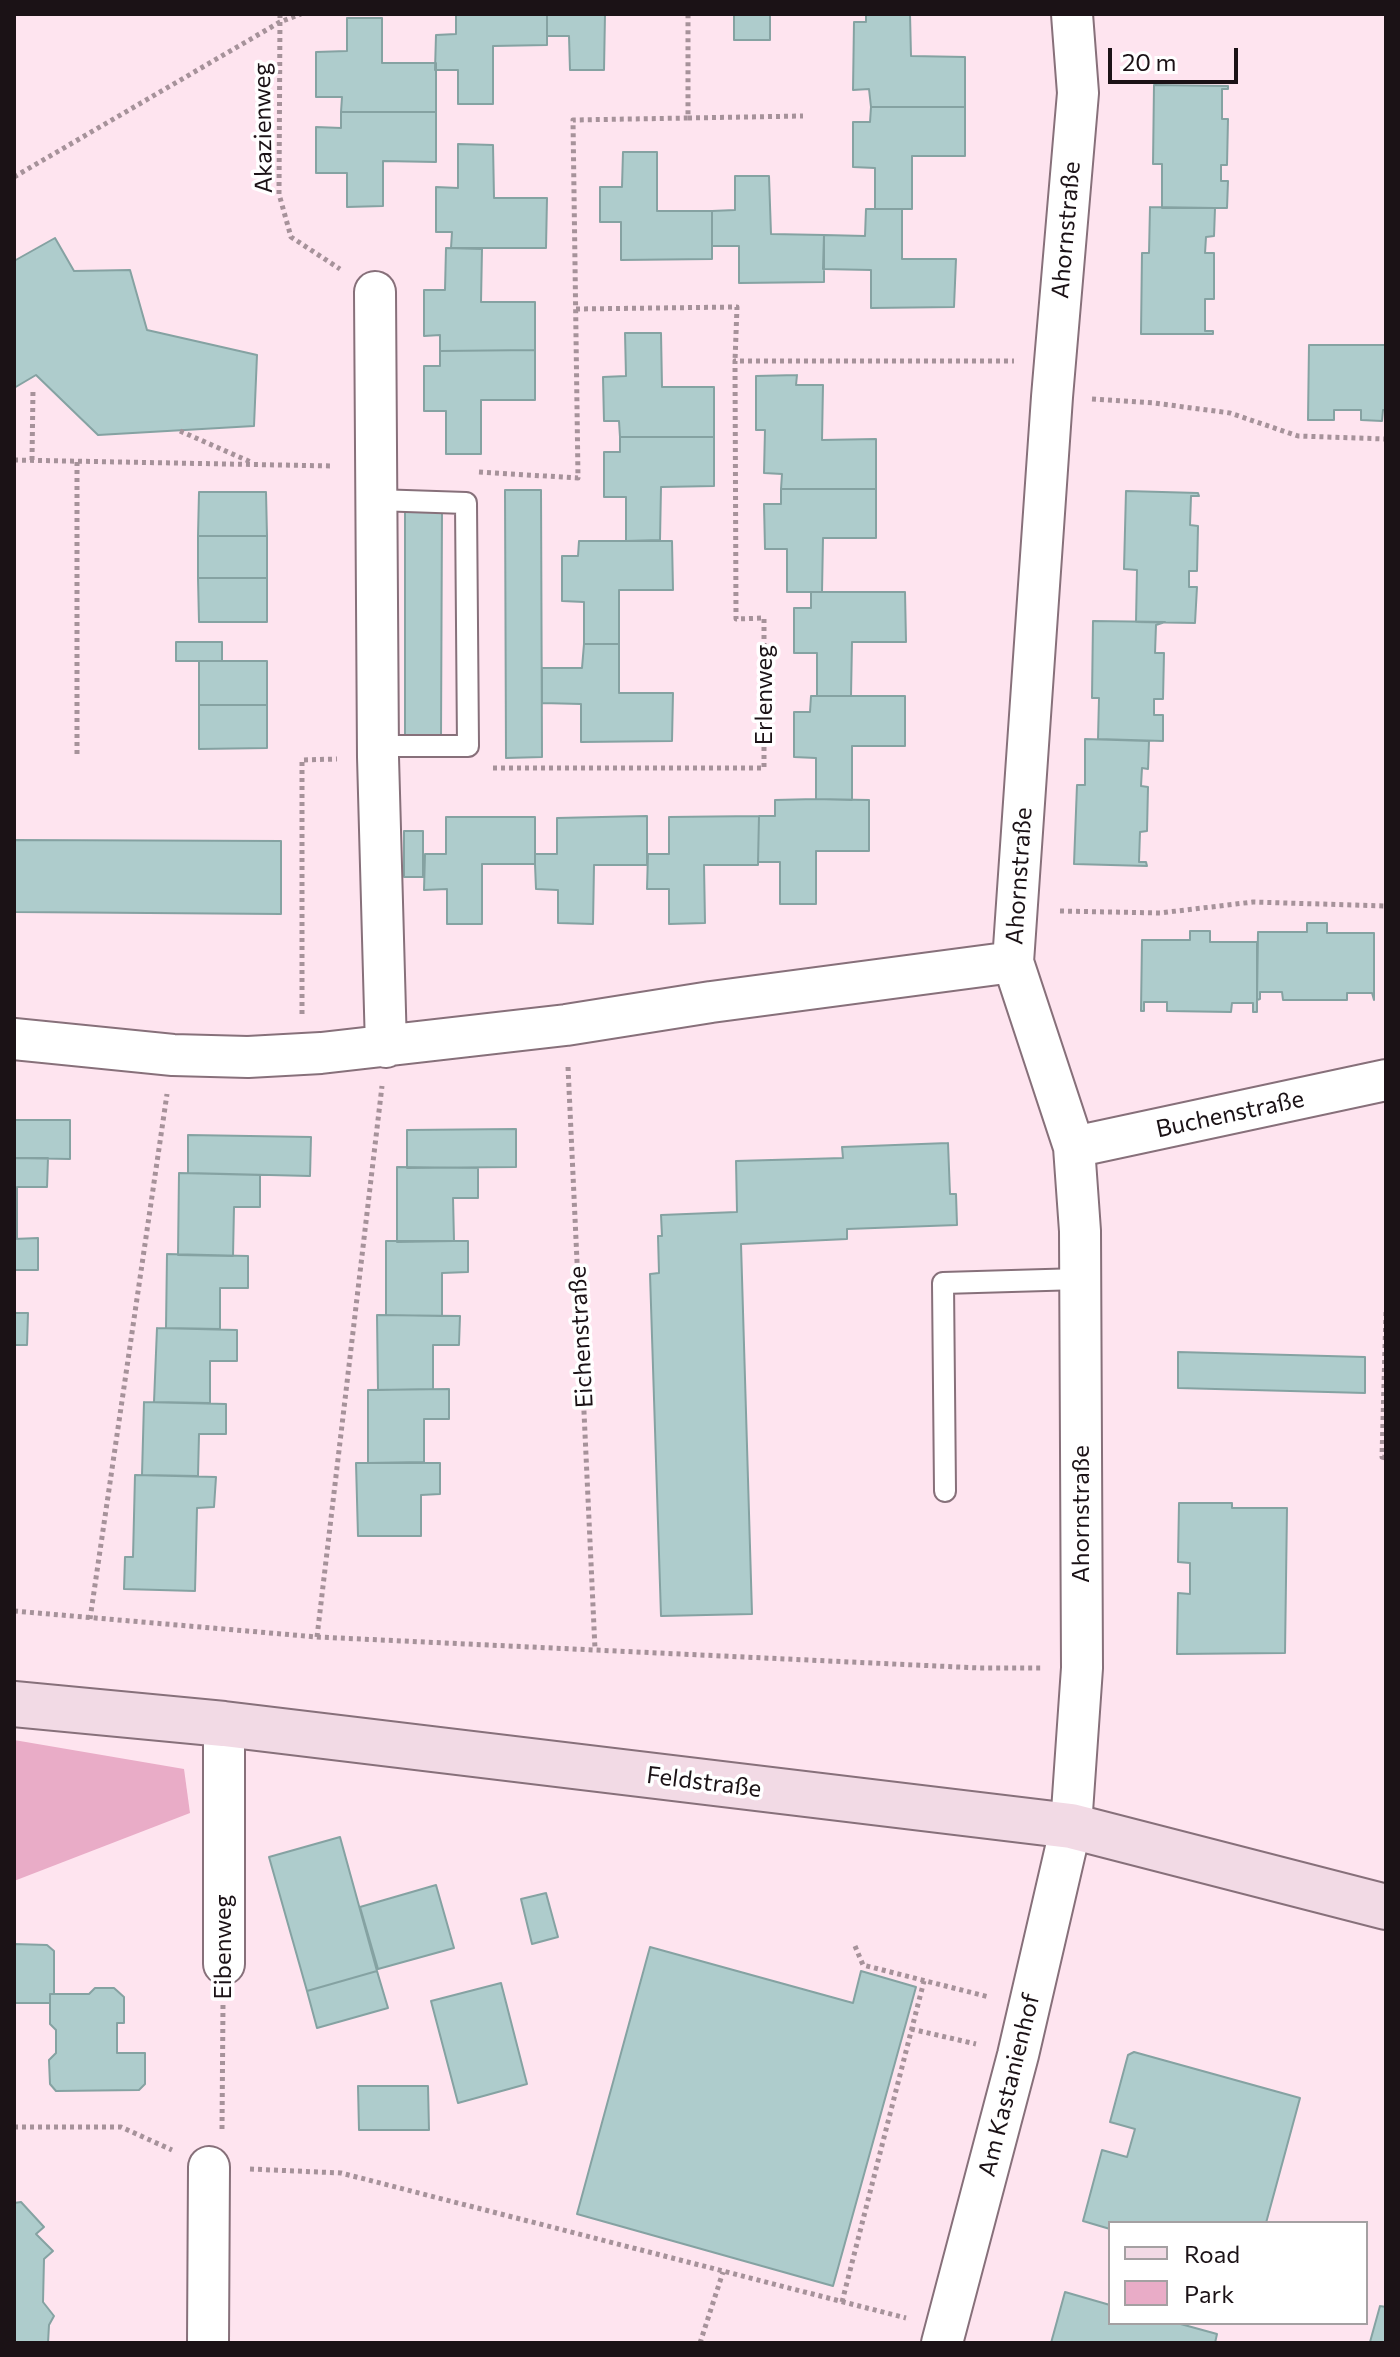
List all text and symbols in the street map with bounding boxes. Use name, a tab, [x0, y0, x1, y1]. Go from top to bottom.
scale bar	[1112, 32, 1242, 82]
text: 20 m	[1122, 47, 1176, 76]
street label: Akazienweg	[247, 62, 279, 194]
street label: Ahornstraße	[1046, 160, 1086, 300]
street label: Erlenweg	[750, 645, 778, 745]
street label: Ahornstraße	[1000, 806, 1038, 946]
street label: Buchenstraße	[1153, 1084, 1307, 1144]
street label: Eichenstraße	[563, 1265, 599, 1409]
street label: Ahornstraße	[1067, 1445, 1095, 1583]
street label: Feldstraße	[645, 1761, 763, 1803]
street label: Eibenweg	[209, 1894, 237, 2000]
street label: Am Kastanienhof	[972, 1990, 1046, 2180]
legend	[1108, 2221, 1368, 2325]
text: Road	[1184, 2239, 1240, 2268]
text: Park	[1184, 2279, 1234, 2308]

